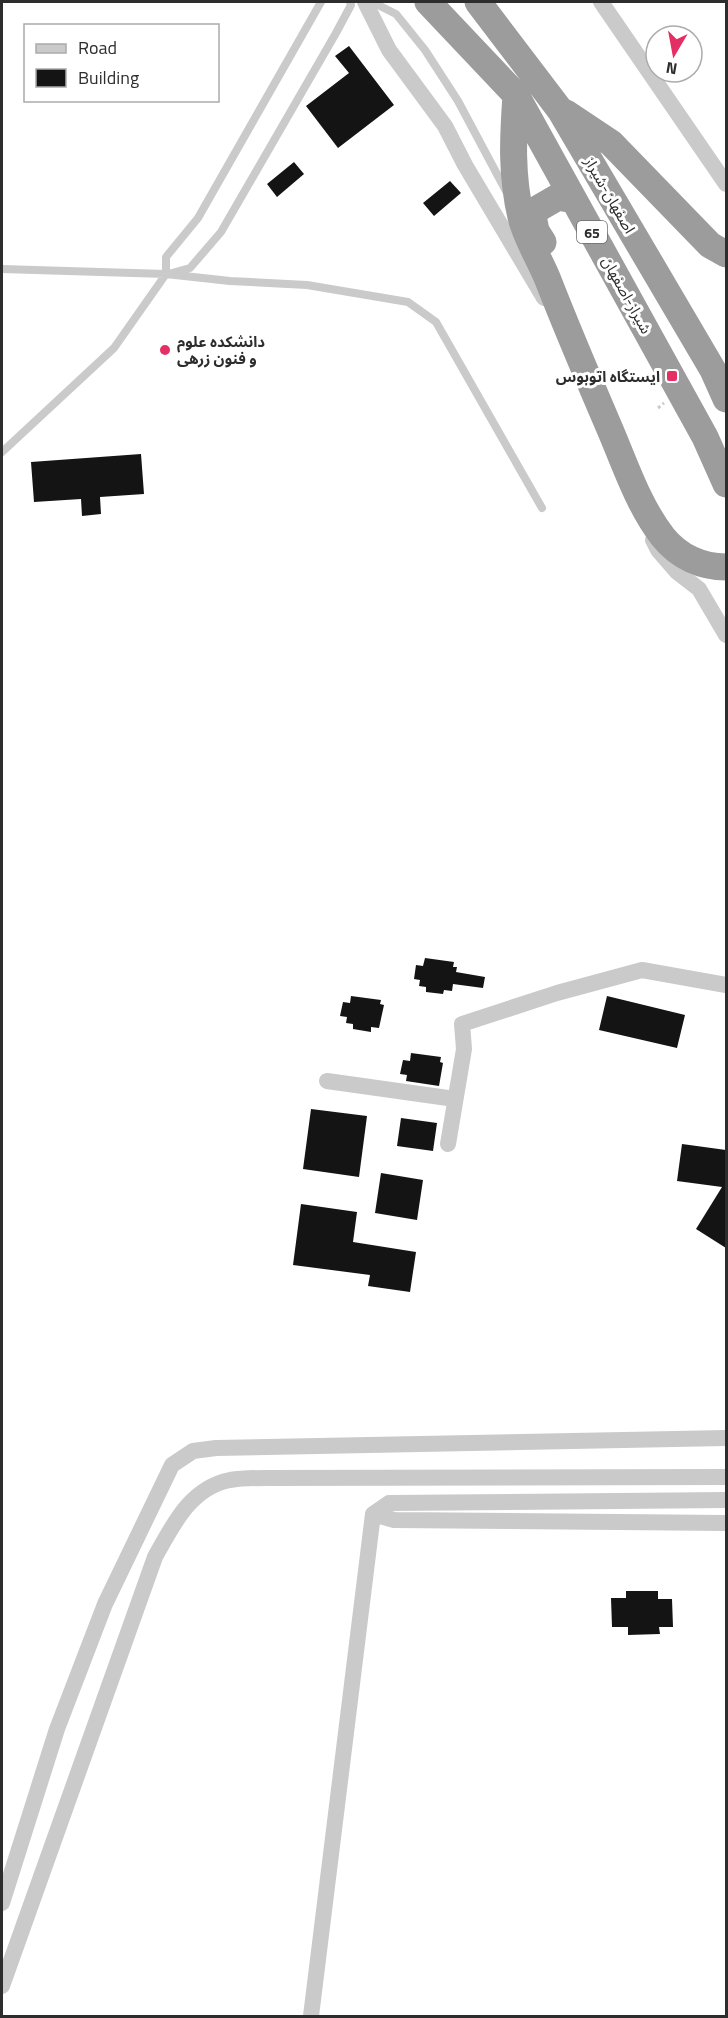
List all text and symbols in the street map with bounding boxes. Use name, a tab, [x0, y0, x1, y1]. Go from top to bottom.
legend	[24, 24, 219, 102]
north arrow	[644, 24, 704, 84]
text: Road	[78, 34, 117, 61]
text: N	[664, 56, 679, 82]
text: Building	[78, 64, 139, 91]
street label: اصفهان-شیراز	[578, 151, 641, 238]
road number: 65	[577, 221, 607, 243]
street label: شیراز-اصفهان	[596, 252, 658, 338]
place label: دانشکده علوم و فنون زرهی	[177, 330, 265, 370]
marker: دانشکده علوم و فنون زرهی	[158, 343, 172, 357]
place label: ایستگاه اتوبوس	[556, 365, 660, 388]
marker: ایستگاه اتوبوس	[665, 369, 679, 383]

